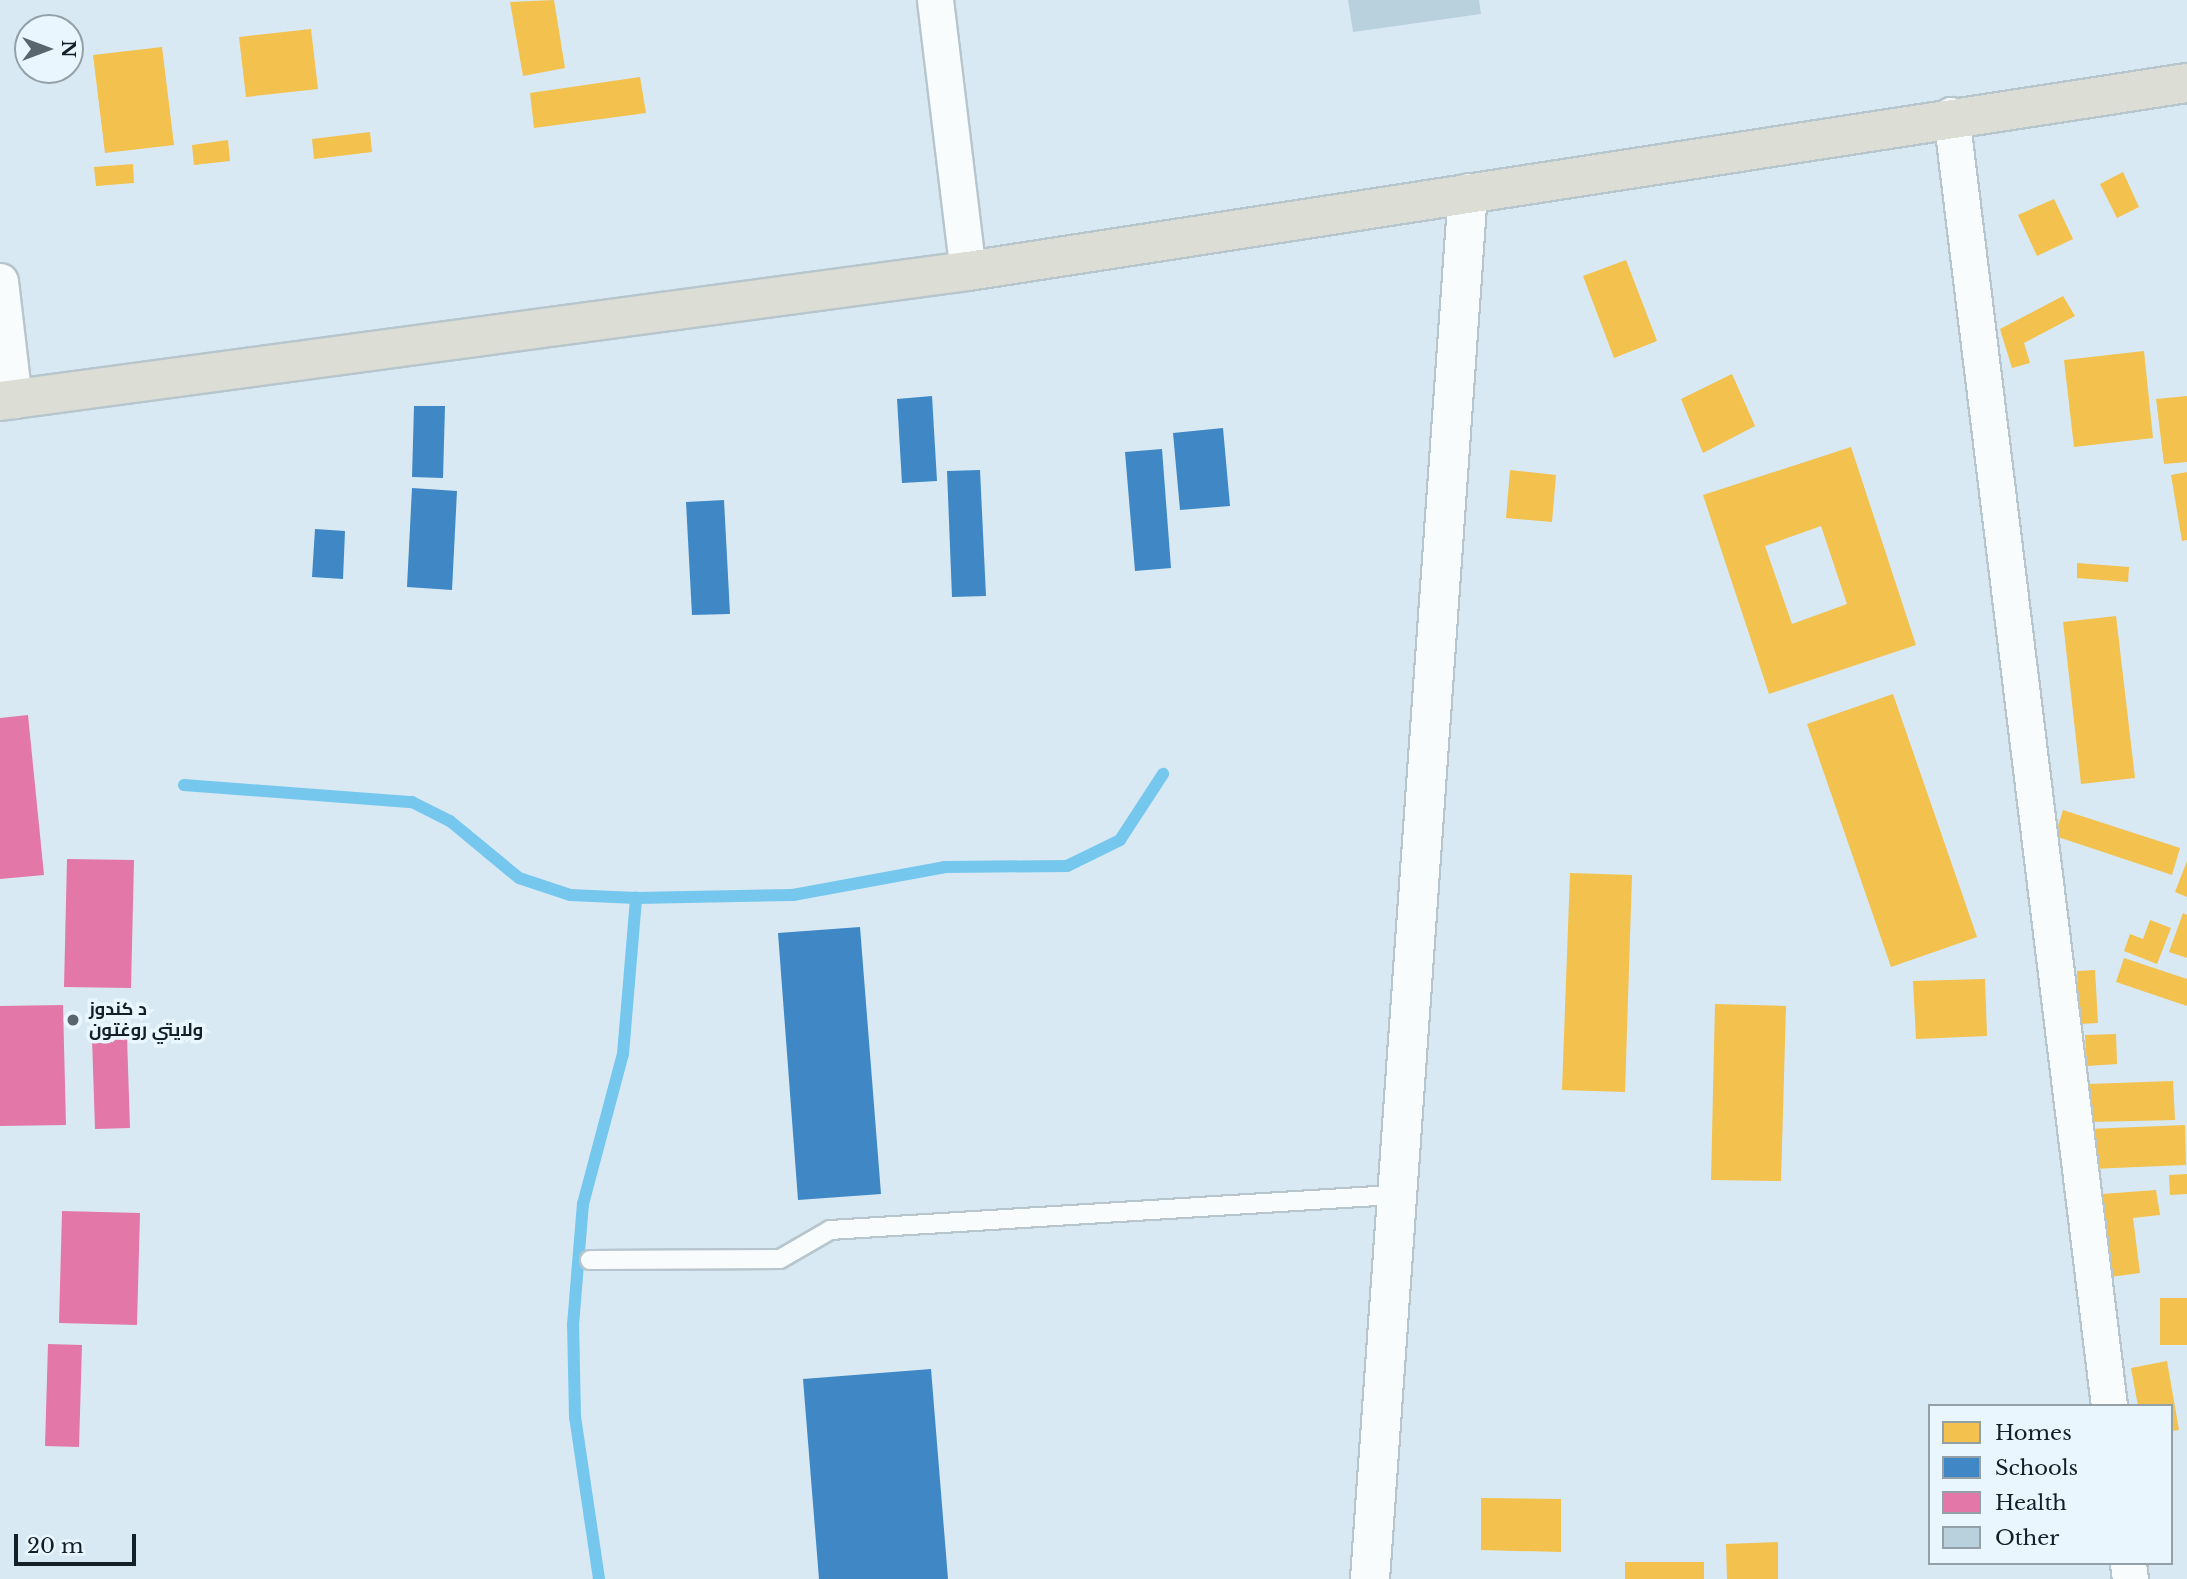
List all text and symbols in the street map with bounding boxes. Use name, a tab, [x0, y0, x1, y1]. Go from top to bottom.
north arrow	[14, 14, 84, 84]
text: N	[57, 40, 80, 58]
place label: د کندوز ولایتي روغتون	[89, 999, 203, 1042]
marker: د کندوز ولایتي روغتون	[63, 1010, 83, 1030]
legend	[1928, 1404, 2173, 1565]
text: Homes	[1995, 1420, 2072, 1446]
text: Schools	[1995, 1455, 2078, 1481]
text: Health	[1995, 1490, 2067, 1516]
scale bar	[18, 1520, 140, 1564]
text: Other	[1995, 1525, 2059, 1551]
text: 20 m	[27, 1533, 84, 1559]

